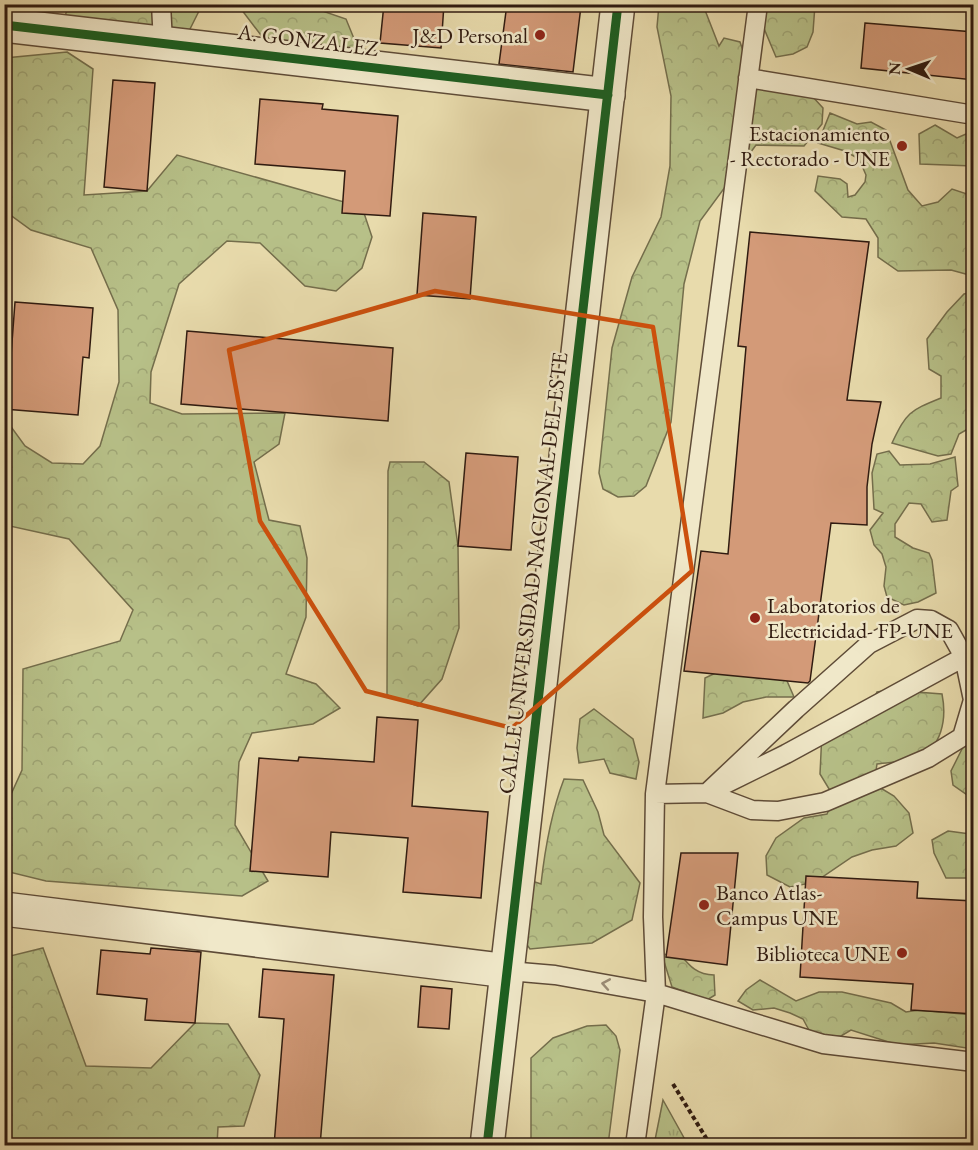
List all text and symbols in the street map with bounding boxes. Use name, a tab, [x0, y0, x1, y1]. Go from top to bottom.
street label: A. GONZALEZ	[235, 17, 380, 63]
place label: J&D Personal	[410, 21, 528, 50]
marker: J&D Personal	[533, 28, 547, 42]
north arrow	[879, 39, 939, 99]
text: N	[884, 62, 905, 75]
place label: Estacionamiento - Rectorado - UNE	[730, 119, 890, 173]
marker: Estacionamiento - Rectorado - UNE	[895, 139, 909, 153]
street label: CALLE UNIVERSIDAD NACIONAL DEL ESTE	[491, 350, 575, 796]
place label: Laboratorios de Electricidad- FP-UNE	[767, 591, 953, 645]
marker: Laboratorios de Electricidad- FP-UNE	[748, 611, 762, 625]
place label: Banco Atlas- Campus UNE	[716, 878, 838, 932]
marker: Banco Atlas- Campus UNE	[697, 898, 711, 912]
place label: Biblioteca UNE	[756, 939, 890, 968]
marker: Biblioteca UNE	[895, 946, 909, 960]
one-way arrow	[601, 978, 611, 991]

